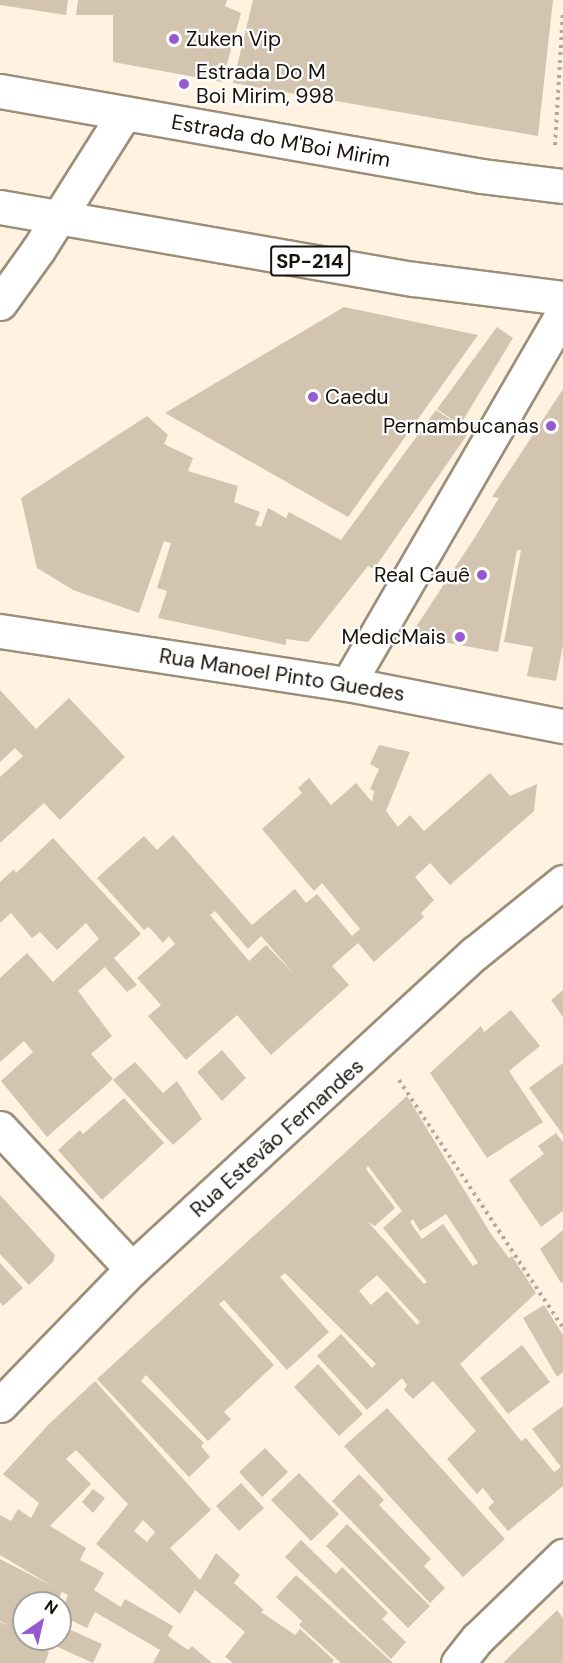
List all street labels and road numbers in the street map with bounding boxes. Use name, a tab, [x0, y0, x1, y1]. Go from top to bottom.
street label: Estrada do M'Boi Mirim	[170, 109, 392, 173]
road number: SP-214	[270, 244, 350, 278]
street label: Rua Manoel Pinto Guedes	[158, 643, 406, 707]
street label: Rua Estevão Fernandes	[185, 1054, 369, 1222]

